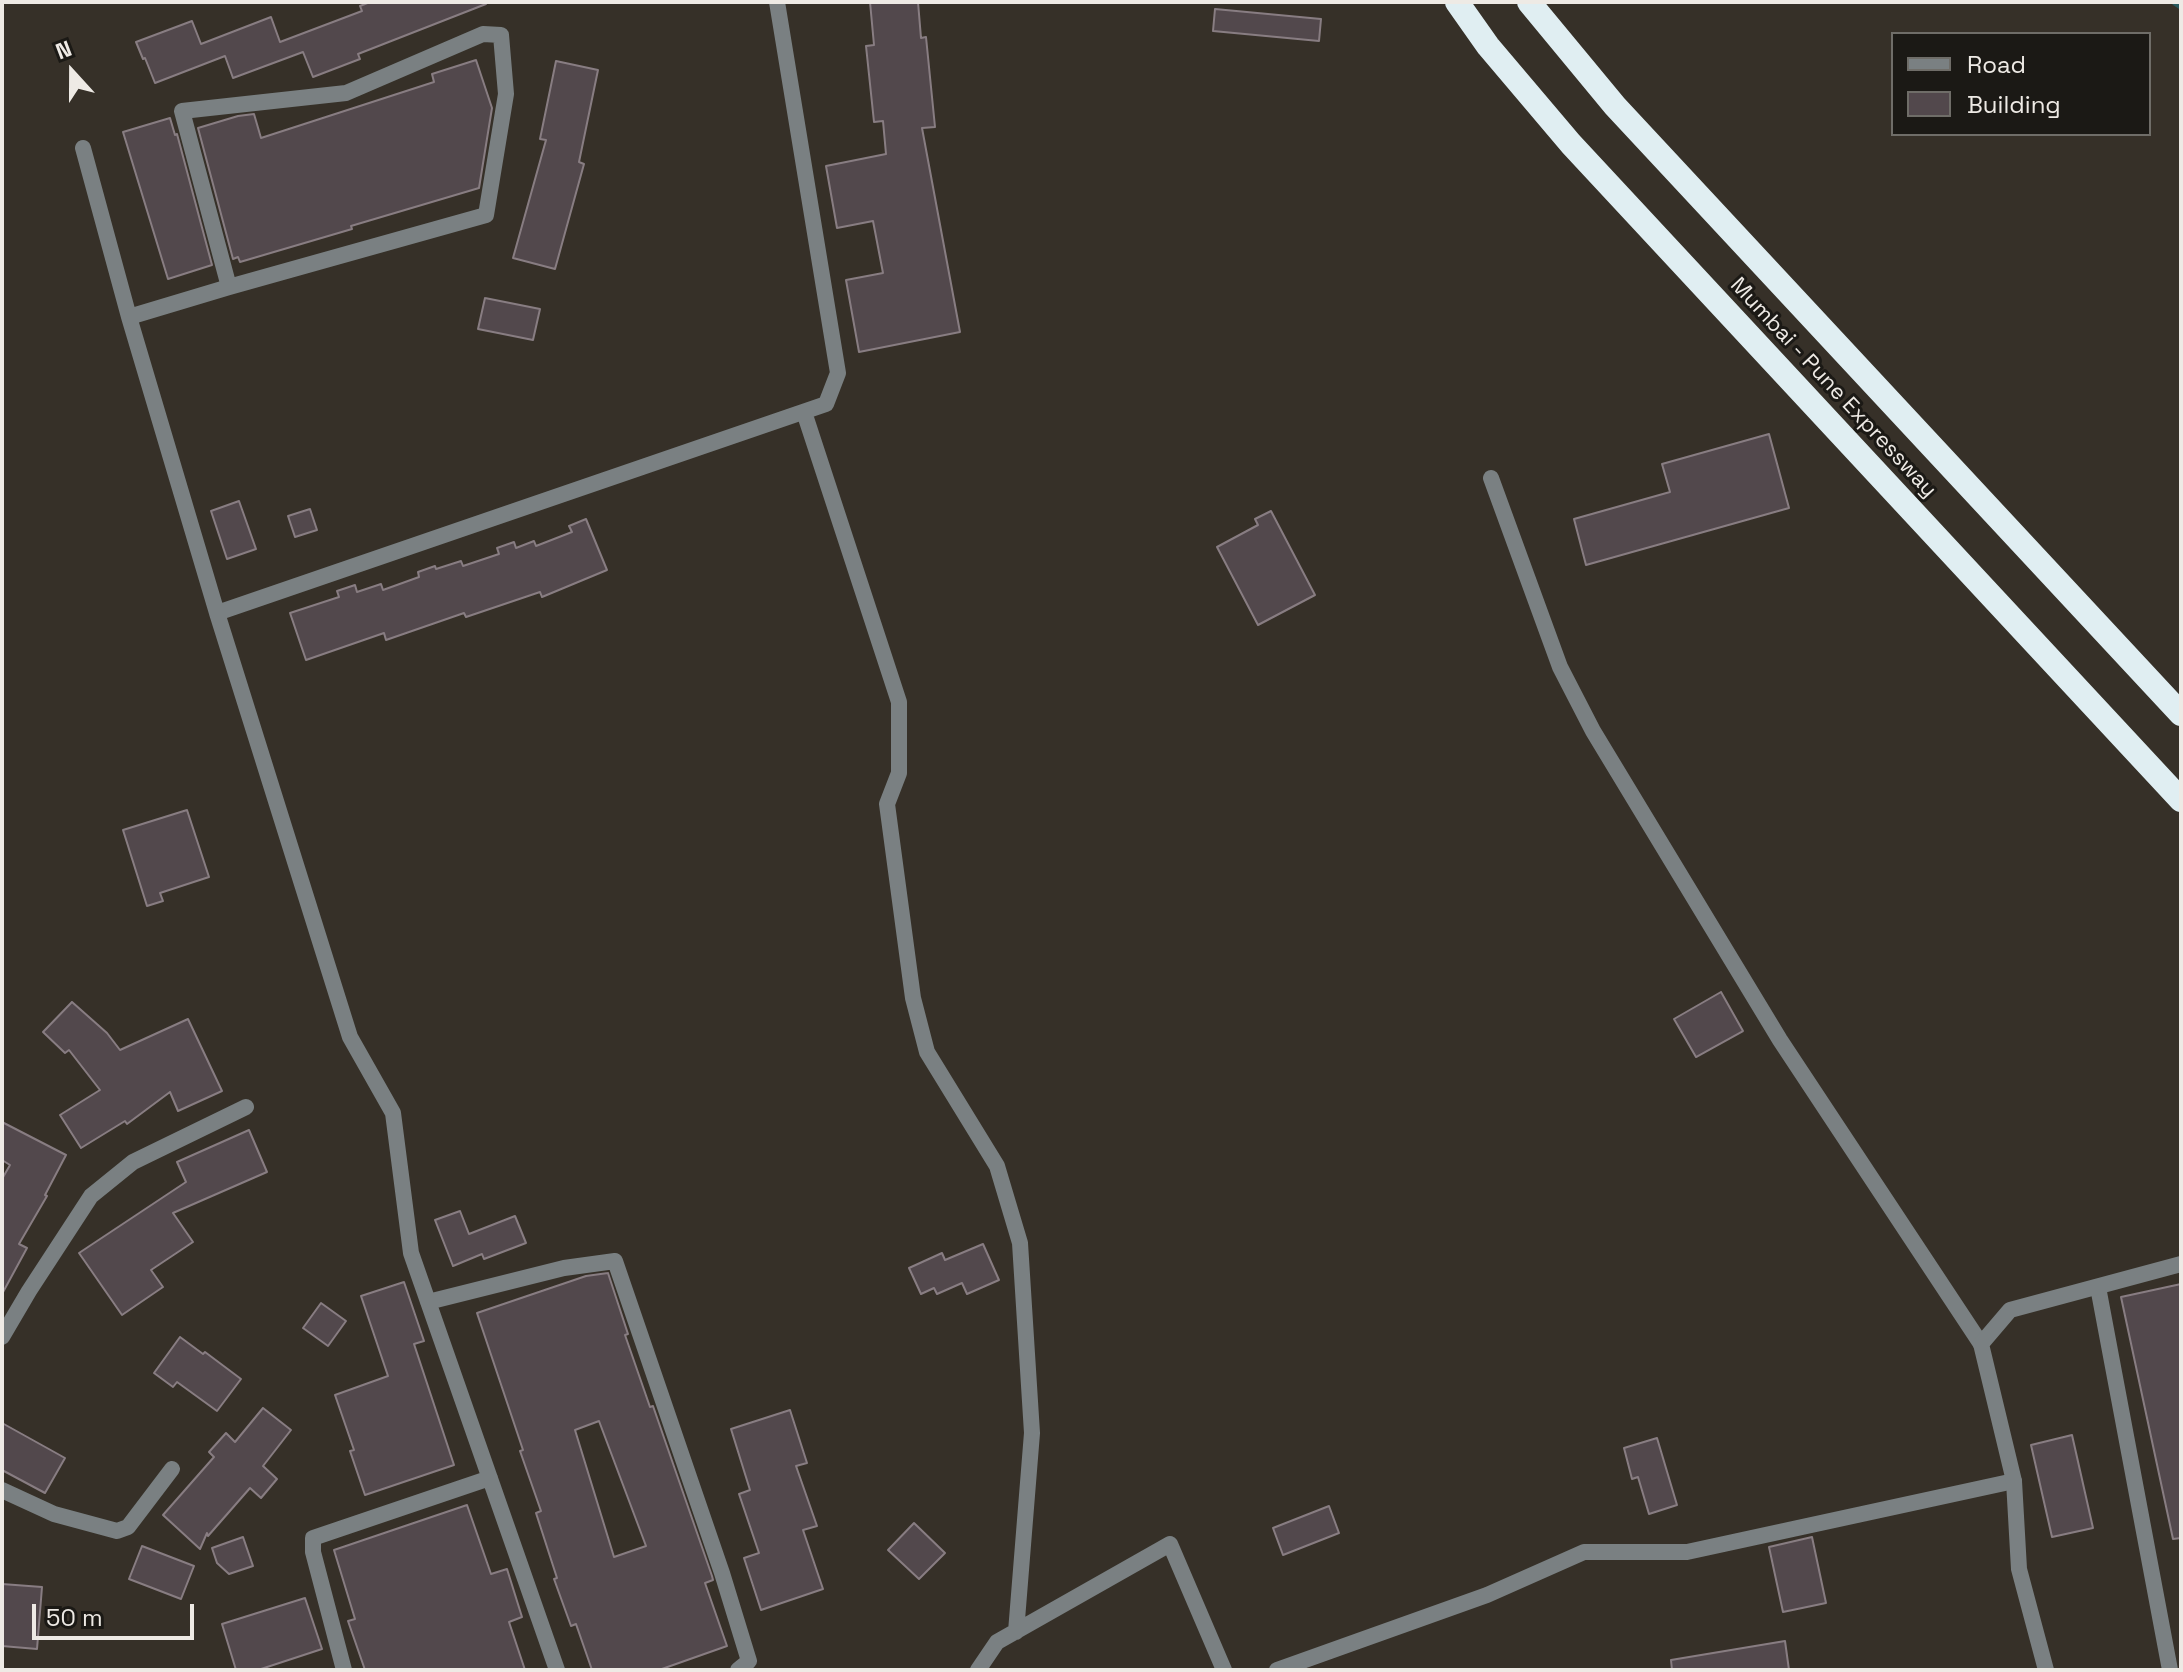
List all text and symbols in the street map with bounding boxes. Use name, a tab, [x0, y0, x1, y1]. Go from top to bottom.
north arrow	[32, 32, 112, 112]
legend	[1891, 32, 2151, 136]
text: N	[51, 34, 75, 65]
text: Road	[1967, 49, 2026, 80]
text: Building	[1967, 89, 2061, 120]
street label: Mumbai - Pune Expressway	[1724, 273, 1942, 503]
scale bar	[36, 1588, 198, 1638]
text: 50 m	[46, 1602, 103, 1633]

